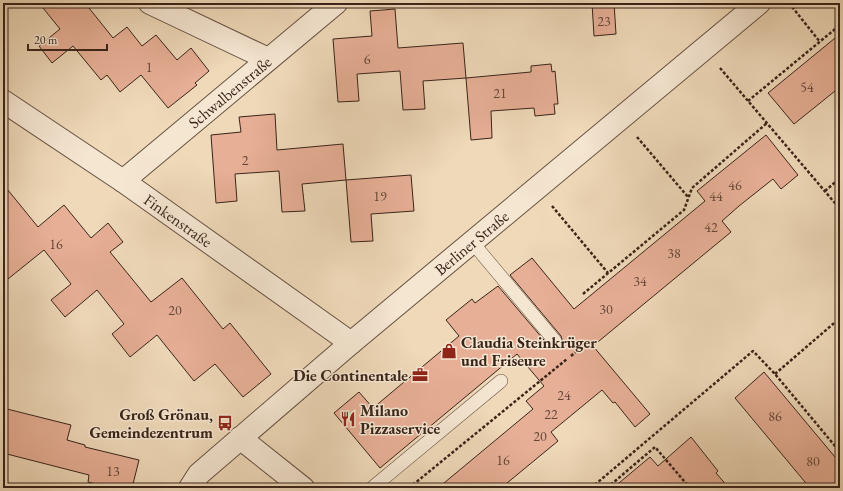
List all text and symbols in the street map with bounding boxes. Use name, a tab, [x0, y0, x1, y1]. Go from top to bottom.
house number: 23	[597, 12, 611, 30]
scale bar	[28, 26, 107, 52]
text: 20 m	[34, 32, 58, 48]
house number: 6	[364, 50, 371, 68]
street label: Schwalbenstraße	[184, 51, 276, 133]
house number: 1	[146, 58, 152, 76]
house number: 54	[800, 78, 814, 96]
house number: 21	[493, 84, 507, 102]
house number: 2	[242, 151, 249, 169]
house number: 46	[728, 176, 742, 194]
house number: 19	[373, 187, 387, 205]
house number: 44	[709, 187, 723, 205]
street label: Finkenstraße	[140, 189, 216, 252]
street label: Berliner Straße	[430, 206, 513, 280]
house number: 42	[704, 218, 718, 236]
house number: 16	[49, 235, 63, 253]
house number: 38	[667, 244, 681, 262]
house number: 34	[633, 272, 647, 290]
house number: 30	[599, 300, 613, 318]
house number: 20	[168, 301, 182, 319]
place label: Claudia Steinkrüger und Friseure	[461, 332, 597, 371]
shop icon: Claudia Steinkrüger und Friseure	[440, 342, 458, 360]
place label: Die Continentale	[293, 365, 408, 386]
office icon: Die Continentale	[411, 366, 429, 384]
house number: 24	[557, 386, 571, 404]
place label: Milano Pizzaservice	[360, 400, 440, 439]
place label: Groß Grönau, Gemeindezentrum	[89, 404, 213, 443]
house number: 22	[544, 405, 558, 423]
house number: 86	[768, 407, 782, 425]
restaurant icon: Milano Pizzaservice	[339, 410, 357, 428]
bus stop icon: Groß Grönau, Gemeindezentrum	[216, 414, 234, 432]
house number: 20	[533, 427, 547, 445]
house number: 16	[496, 451, 510, 469]
house number: 80	[806, 452, 820, 470]
house number: 13	[106, 462, 120, 480]

